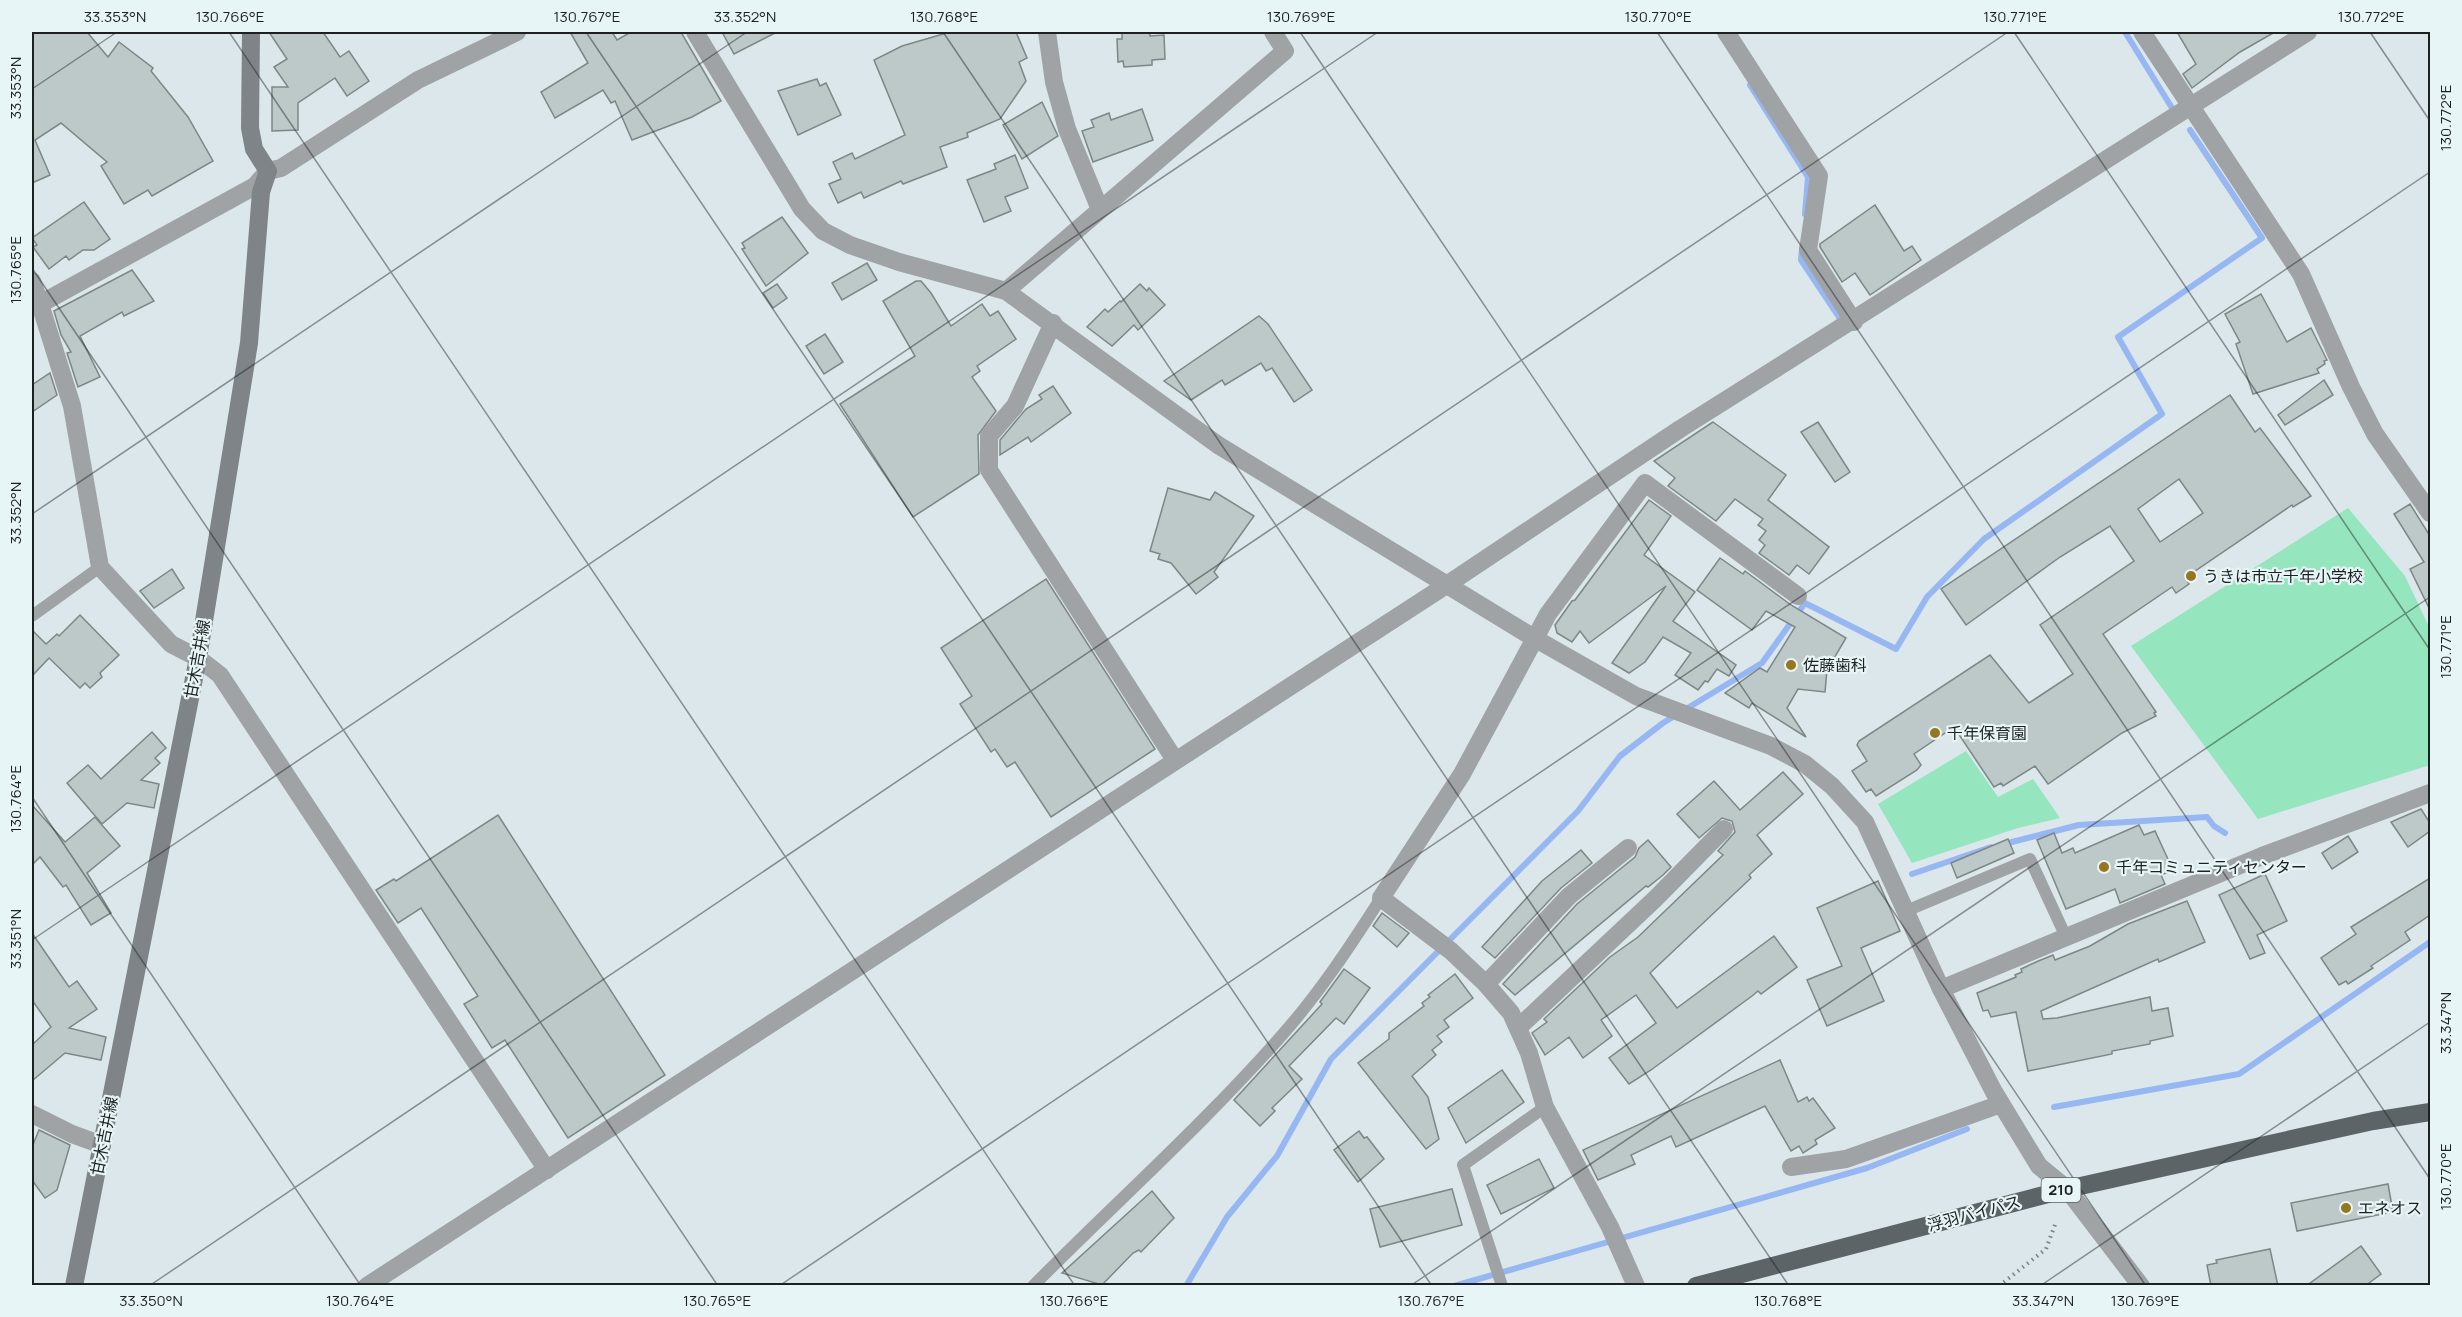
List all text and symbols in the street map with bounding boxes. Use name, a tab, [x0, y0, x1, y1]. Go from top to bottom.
text: 33.353°N	[84, 6, 146, 27]
text: 130.766°E	[196, 6, 264, 27]
text: 130.767°E	[554, 6, 620, 27]
text: 33.352°N	[714, 6, 776, 27]
text: 130.768°E	[910, 6, 978, 27]
text: 130.769°E	[1267, 6, 1335, 27]
text: 130.770°E	[1624, 6, 1692, 27]
text: 130.771°E	[1983, 6, 2047, 27]
text: 130.772°E	[2338, 6, 2404, 27]
text: 33.353°N	[5, 57, 26, 119]
text: 130.772°E	[2435, 85, 2456, 151]
text: 130.765°E	[5, 236, 26, 304]
text: 33.352°N	[5, 482, 26, 544]
place label: うきは市立千年小学校	[2203, 565, 2363, 587]
marker: うきは市立千年小学校	[2184, 569, 2198, 583]
text: 130.771°E	[2435, 615, 2456, 679]
street label: 甘木吉井線	[179, 618, 215, 700]
place label: 佐藤歯科	[1803, 654, 1867, 676]
marker: 佐藤歯科	[1784, 658, 1798, 672]
place label: 千年保育園	[1947, 722, 2027, 744]
marker: 千年保育園	[1928, 726, 1942, 740]
text: 130.764°E	[5, 765, 26, 833]
place label: 千年コミュニティセンター	[2116, 856, 2307, 878]
marker: 千年コミュニティセンター	[2097, 860, 2111, 874]
text: 33.351°N	[5, 909, 26, 969]
text: 33.347°N	[2435, 992, 2456, 1054]
street label: 甘木吉井線	[86, 1095, 122, 1177]
text: 130.770°E	[2435, 1143, 2456, 1211]
road number: 210	[2042, 1178, 2080, 1202]
street label: 浮羽バイパス	[1925, 1190, 2023, 1236]
place label: エネオス	[2358, 1197, 2422, 1219]
marker: エネオス	[2339, 1201, 2353, 1215]
text: 33.350°N	[119, 1290, 183, 1311]
text: 130.764°E	[326, 1290, 394, 1311]
text: 130.765°E	[683, 1290, 751, 1311]
text: 130.766°E	[1040, 1290, 1108, 1311]
text: 130.767°E	[1398, 1290, 1464, 1311]
text: 130.768°E	[1754, 1290, 1822, 1311]
text: 33.347°N	[2012, 1290, 2074, 1311]
text: 130.769°E	[2111, 1290, 2179, 1311]

